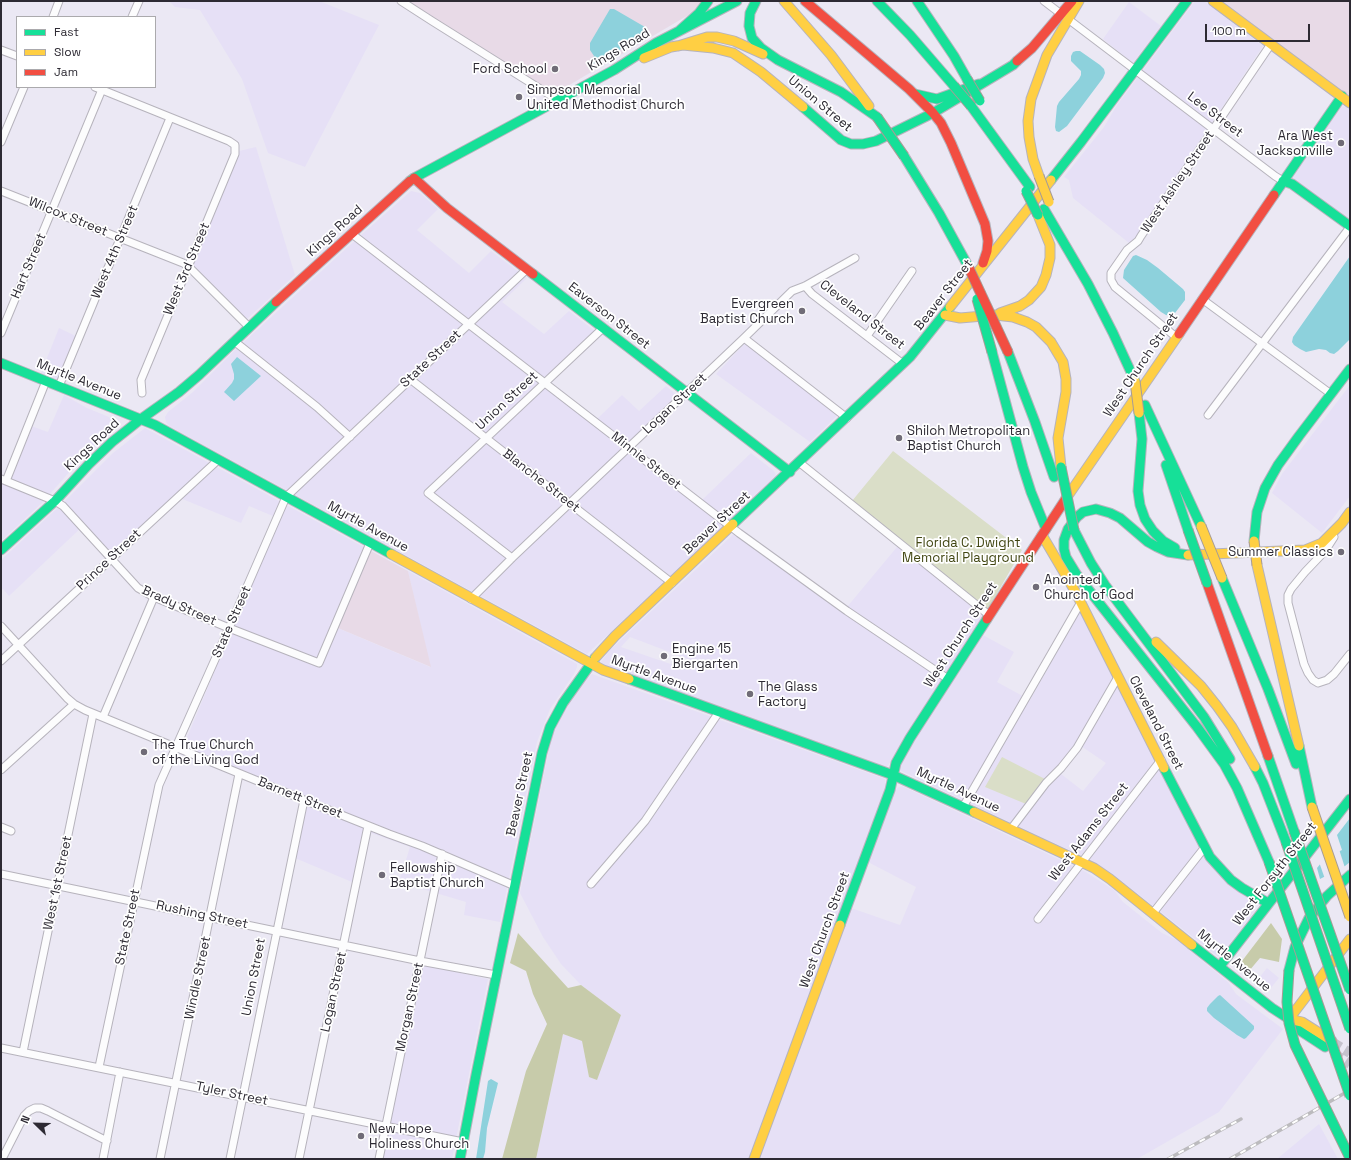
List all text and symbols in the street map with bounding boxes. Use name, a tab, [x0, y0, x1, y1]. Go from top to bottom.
legend	[16, 16, 156, 88]
scale bar	[1207, 16, 1312, 42]
text: 100 m	[1212, 23, 1246, 39]
text: Fast	[54, 24, 79, 40]
street label: Kings Road	[585, 25, 653, 75]
text: Slow	[54, 44, 81, 60]
place label: Ford School	[473, 61, 547, 77]
text: Jam	[54, 64, 78, 80]
marker: Ford School	[550, 64, 560, 74]
street label: Union Street	[785, 73, 855, 135]
place label: Simpson Memorial United Methodist Church	[527, 82, 685, 113]
street label: Lee Street	[1184, 89, 1246, 141]
marker: Simpson Memorial United Methodist Church	[514, 92, 524, 102]
street label: West Ashley Street	[1138, 128, 1218, 236]
place label: Ara West Jacksonville	[1257, 128, 1333, 159]
marker: Ara West Jacksonville	[1336, 138, 1346, 148]
street label: Wilcox Street	[26, 194, 110, 240]
street label: Kings Road	[304, 202, 366, 260]
street label: West 4th Street	[88, 203, 142, 301]
street label: West 3rd Street	[161, 220, 213, 318]
street label: Hart Street	[8, 231, 50, 301]
street label: Beaver Street	[911, 256, 977, 334]
street label: Cleveland Street	[816, 277, 908, 353]
street label: Eaverson Street	[565, 279, 653, 353]
place label: Evergreen Baptist Church	[700, 296, 794, 327]
marker: Evergreen Baptist Church	[797, 306, 807, 316]
street label: West Church Street	[1100, 310, 1182, 420]
street label: State Street	[397, 327, 465, 391]
street label: Myrtle Avenue	[34, 356, 124, 404]
street label: Union Street	[473, 368, 541, 434]
street label: Logan Street	[640, 370, 710, 438]
street label: Kings Road	[61, 416, 123, 474]
place label: Shiloh Metropolitan Baptist Church	[907, 423, 1030, 454]
street label: Minnie Street	[608, 429, 684, 493]
marker: Shiloh Metropolitan Baptist Church	[894, 433, 904, 443]
street label: Blanche Street	[499, 446, 583, 516]
street label: Beaver Street	[680, 488, 754, 558]
street label: Myrtle Avenue	[325, 498, 411, 556]
street label: Prince Street	[74, 526, 144, 594]
park label: Florida C. Dwight Memorial Playground	[902, 535, 1034, 566]
place label: Summer Classics	[1228, 544, 1333, 560]
marker: Summer Classics	[1336, 547, 1346, 557]
place label: Anointed Church of God	[1044, 572, 1134, 603]
street label: West Church Street	[921, 579, 1001, 691]
marker: Anointed Church of God	[1031, 582, 1041, 592]
street label: Brady Street	[139, 583, 219, 629]
street label: State Street	[209, 583, 255, 661]
place label: Engine 15 Biergarten	[672, 641, 738, 672]
marker: Engine 15 Biergarten	[659, 651, 669, 661]
street label: Myrtle Avenue	[609, 652, 699, 698]
street label: Cleveland Street	[1126, 673, 1186, 773]
place label: The Glass Factory	[758, 679, 818, 710]
marker: The Glass Factory	[745, 689, 755, 699]
place label: The True Church of the Living God	[152, 737, 259, 768]
marker: The True Church of the Living God	[139, 747, 149, 757]
street label: Beaver Street	[503, 750, 537, 838]
street label: Myrtle Avenue	[914, 764, 1002, 816]
street label: Barnett Street	[255, 774, 345, 822]
street label: West Adams Street	[1046, 780, 1132, 884]
street label: West Forsyth Street	[1230, 819, 1320, 929]
street label: West 1st Street	[40, 834, 76, 932]
place label: Fellowship Baptist Church	[390, 860, 484, 891]
marker: Fellowship Baptist Church	[377, 870, 387, 880]
street label: West Church Street	[797, 870, 853, 990]
street label: State Street	[112, 887, 144, 967]
street label: Rushing Street	[155, 898, 249, 932]
street label: Myrtle Avenue	[1194, 927, 1274, 995]
street label: Windle Street	[182, 935, 214, 1021]
street label: Union Street	[239, 937, 269, 1017]
street label: Logan Street	[318, 950, 350, 1034]
street label: Morgan Street	[393, 961, 427, 1053]
street label: Tyler Street	[194, 1079, 270, 1109]
north arrow	[16, 1104, 56, 1144]
text: N	[17, 1113, 33, 1125]
place label: New Hope Holiness Church	[369, 1121, 469, 1152]
marker: New Hope Holiness Church	[356, 1131, 366, 1141]

